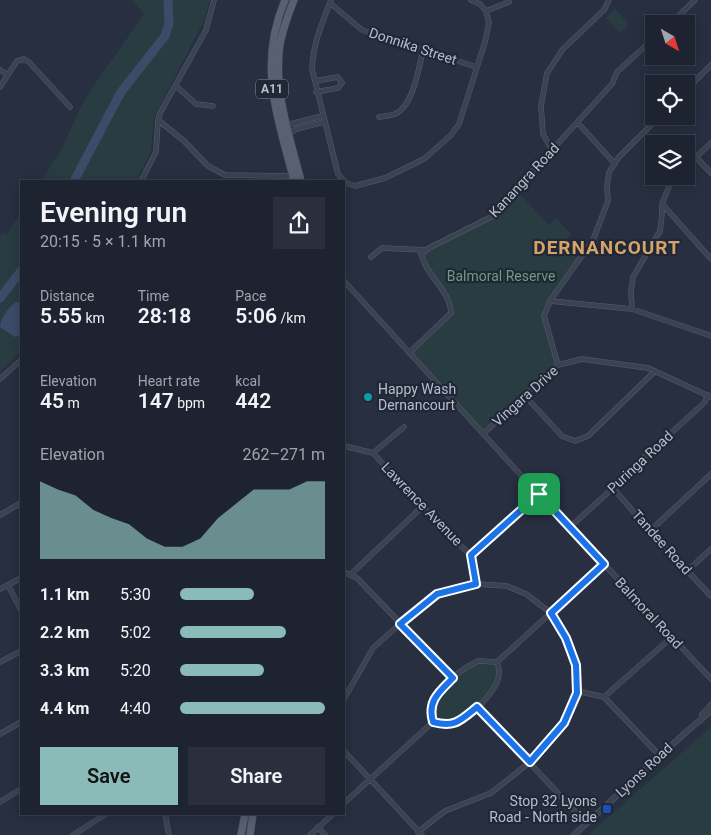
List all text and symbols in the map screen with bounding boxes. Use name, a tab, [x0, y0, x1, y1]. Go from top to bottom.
north arrow	[645, 15, 695, 65]
map controls	[645, 15, 695, 185]
street label: Donnika Street	[367, 24, 459, 68]
button: locate	[645, 75, 695, 125]
road number: A11	[256, 80, 288, 98]
button: layers	[645, 135, 695, 185]
street label: Kanangra Road	[486, 140, 562, 220]
text: Evening run	[40, 196, 187, 229]
button: share	[273, 197, 325, 249]
text: 20:15 · 5 × 1.1 km	[40, 232, 166, 251]
district label: DERNANCOURT	[533, 236, 681, 259]
park label: Balmoral Reserve	[447, 268, 555, 284]
text: Distance	[40, 288, 95, 304]
text: Time	[138, 288, 169, 304]
text: Pace	[235, 288, 266, 304]
text: 5.55	[40, 304, 82, 328]
text: 28:18	[138, 304, 191, 328]
text: 5:06	[235, 304, 277, 328]
text: km	[82, 310, 105, 326]
text: /km	[277, 310, 306, 326]
street label: Vingara Drive	[489, 362, 561, 430]
text: Elevation	[40, 373, 97, 389]
text: Heart rate	[138, 373, 200, 389]
text: kcal	[235, 373, 261, 389]
place label: Happy Wash Dernancourt	[378, 381, 456, 413]
text: 45	[40, 389, 64, 413]
text: 147	[138, 389, 174, 413]
text: 442	[235, 389, 271, 413]
marker: Happy Wash Dernancourt	[362, 391, 374, 403]
text: m	[64, 395, 80, 411]
text: bpm	[174, 395, 205, 411]
street label: Puringa Road	[604, 428, 676, 496]
text: Elevation	[40, 445, 105, 464]
text: 262–271 m	[243, 445, 325, 464]
street label: Lawrence Avenue	[378, 459, 466, 549]
pin	[518, 473, 560, 515]
icon: arrive	[525, 480, 553, 508]
street label: Tandee Road	[629, 506, 695, 578]
street label: Balmoral Road	[612, 574, 686, 652]
text: 1.1 km	[40, 585, 89, 604]
text: 5:30	[120, 585, 151, 604]
text: 2.2 km	[40, 623, 89, 642]
text: 5:02	[120, 623, 151, 642]
text: 3.3 km	[40, 661, 89, 680]
text: 5:20	[120, 661, 151, 680]
text: 4.4 km	[40, 699, 89, 718]
text: 4:40	[120, 699, 151, 718]
street label: Lyons Road	[612, 740, 676, 800]
button: Save	[40, 747, 178, 805]
button: Share	[188, 747, 325, 805]
place label: Stop 32 Lyons Road - North side	[489, 793, 597, 825]
marker: Stop 32 Lyons Road - North side	[601, 803, 613, 815]

